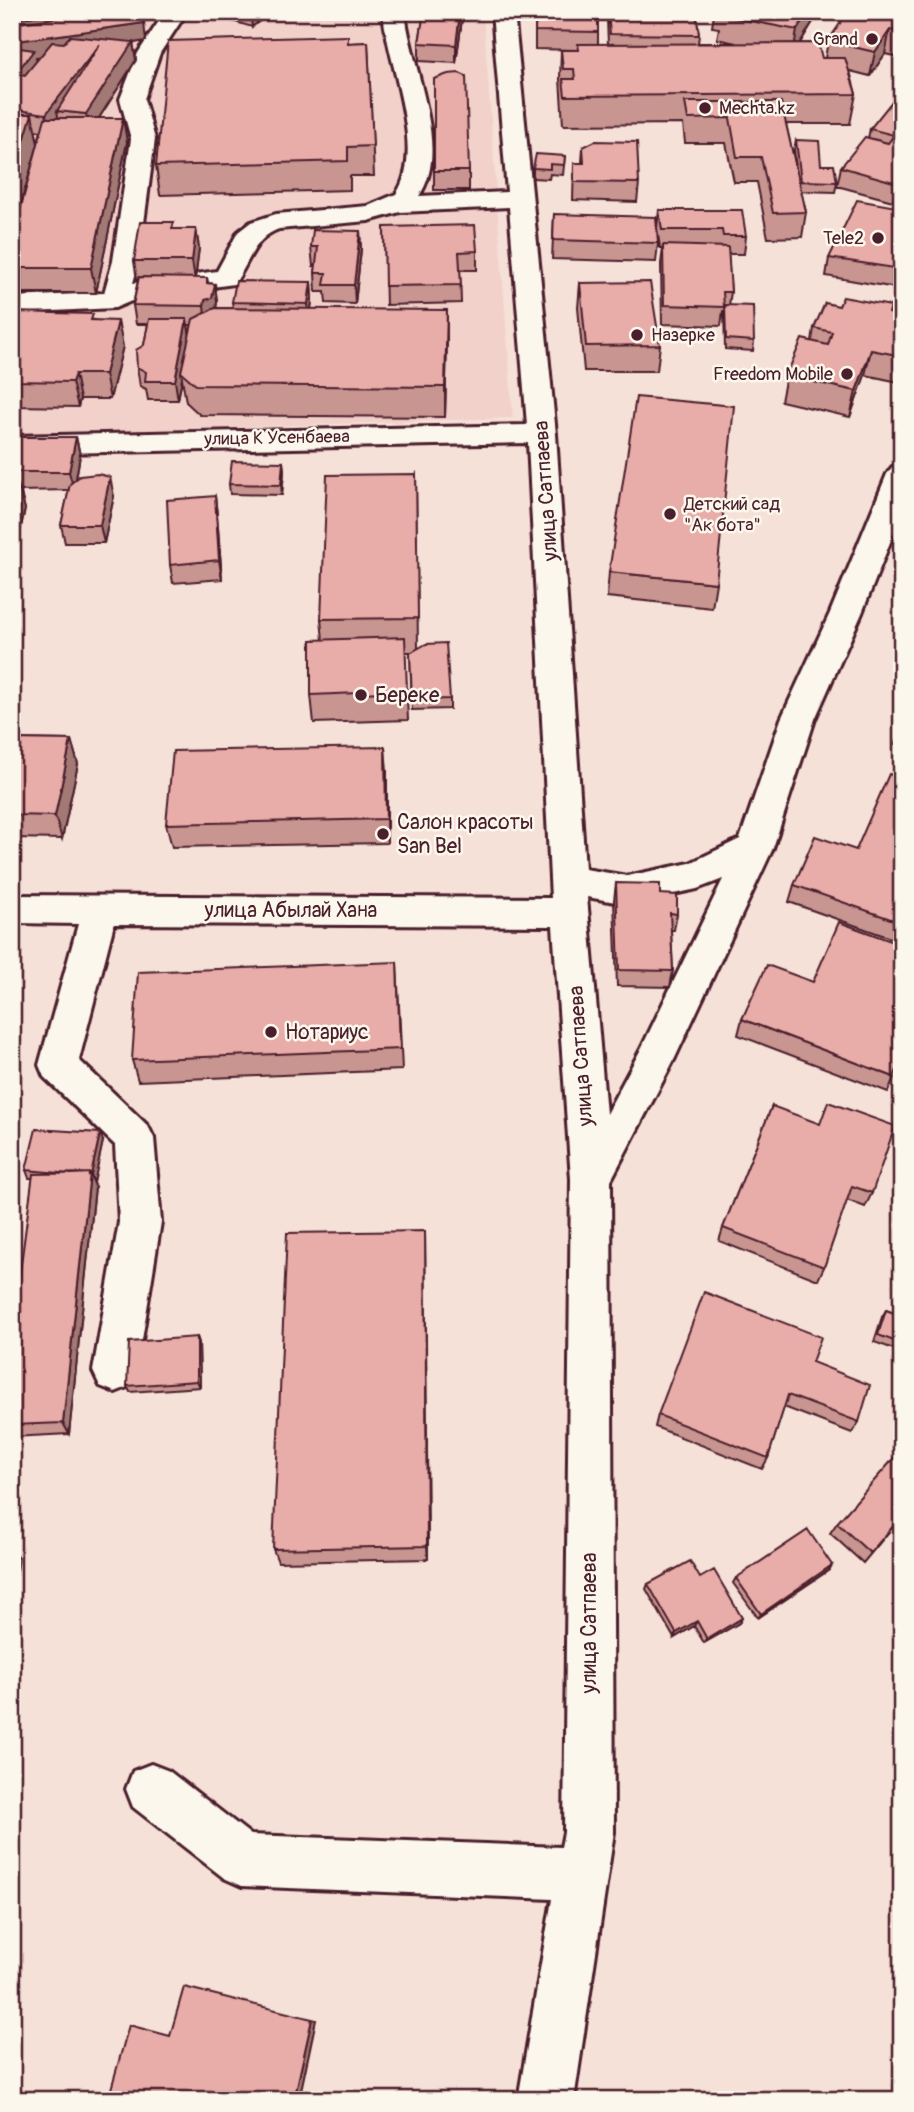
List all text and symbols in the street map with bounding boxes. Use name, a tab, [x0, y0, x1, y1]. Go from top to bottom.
place label: Grand	[813, 28, 858, 51]
marker: Grand	[864, 31, 880, 47]
place label: Mechta.kz	[719, 97, 795, 120]
marker: Mechta.kz	[697, 100, 713, 116]
place label: Tele2	[823, 227, 864, 250]
marker: Tele2	[870, 230, 886, 246]
place label: Назерке	[651, 324, 715, 347]
marker: Назерке	[629, 327, 645, 343]
place label: Freedom Mobile	[713, 363, 833, 386]
marker: Freedom Mobile	[839, 366, 855, 382]
street label: улица Сатпаева	[528, 420, 564, 563]
street label: улица К Усенбаева	[203, 425, 350, 451]
place label: Детский сад "Ак бота"	[683, 493, 780, 537]
marker: Детский сад "Ак бота"	[662, 506, 678, 522]
place label: Береке	[375, 682, 440, 709]
marker: Береке	[353, 687, 369, 703]
place label: Салон красоты San Bel	[397, 809, 534, 860]
marker: Салон красоты San Bel	[375, 826, 391, 842]
street label: улица Абылай Хана	[204, 897, 377, 924]
street label: улица Сатпаева	[563, 985, 599, 1128]
place label: Нотариус	[285, 1019, 369, 1046]
marker: Нотариус	[263, 1024, 279, 1040]
street label: улица Сатпаева	[576, 1553, 603, 1695]

